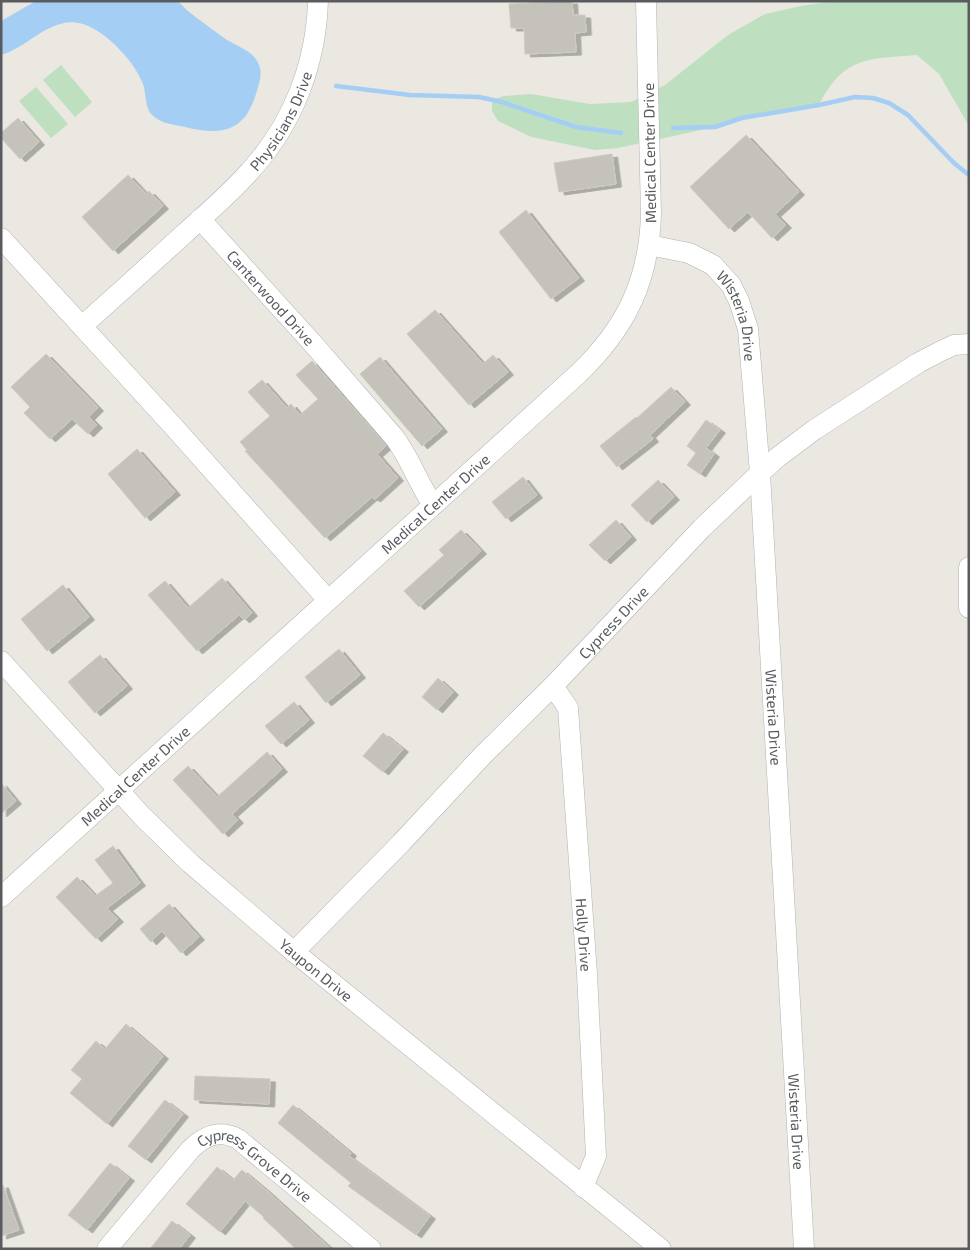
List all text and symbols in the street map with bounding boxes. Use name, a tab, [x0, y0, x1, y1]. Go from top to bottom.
street label: Physicians Drive	[246, 69, 315, 174]
street label: Medical Center Drive	[639, 83, 659, 223]
street label: Canterwood Drive	[223, 246, 319, 349]
street label: Wisteria Drive	[713, 267, 760, 362]
street label: Medical Center Drive	[377, 450, 493, 557]
street label: Cypress Drive	[575, 582, 652, 662]
street label: Wisteria Drive	[762, 669, 786, 766]
street label: Medical Center Drive	[77, 722, 193, 829]
street label: Holly Drive	[573, 897, 596, 972]
street label: Yaupon Drive	[276, 935, 357, 1005]
street label: Wisteria Drive	[785, 1073, 808, 1170]
street label: Cypress Grove Drive	[193, 1125, 316, 1205]

